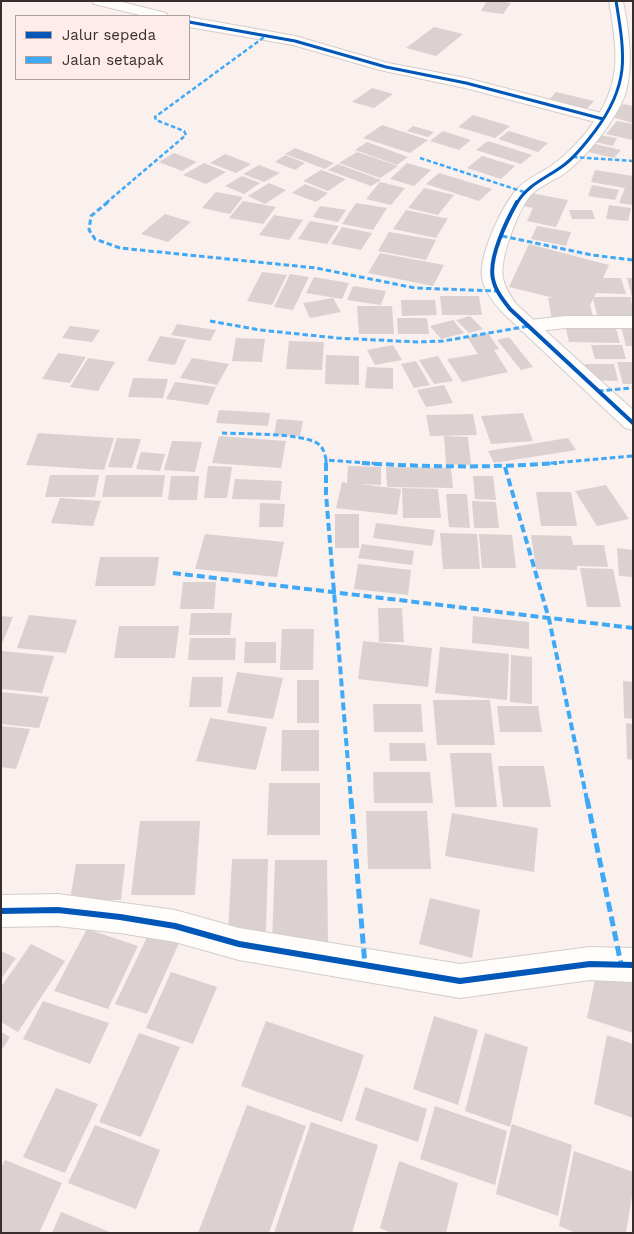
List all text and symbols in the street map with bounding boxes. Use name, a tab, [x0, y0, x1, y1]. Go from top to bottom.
legend	[15, 15, 190, 80]
text: Jalur sepeda	[62, 26, 156, 44]
text: Jalan setapak	[62, 51, 164, 69]

